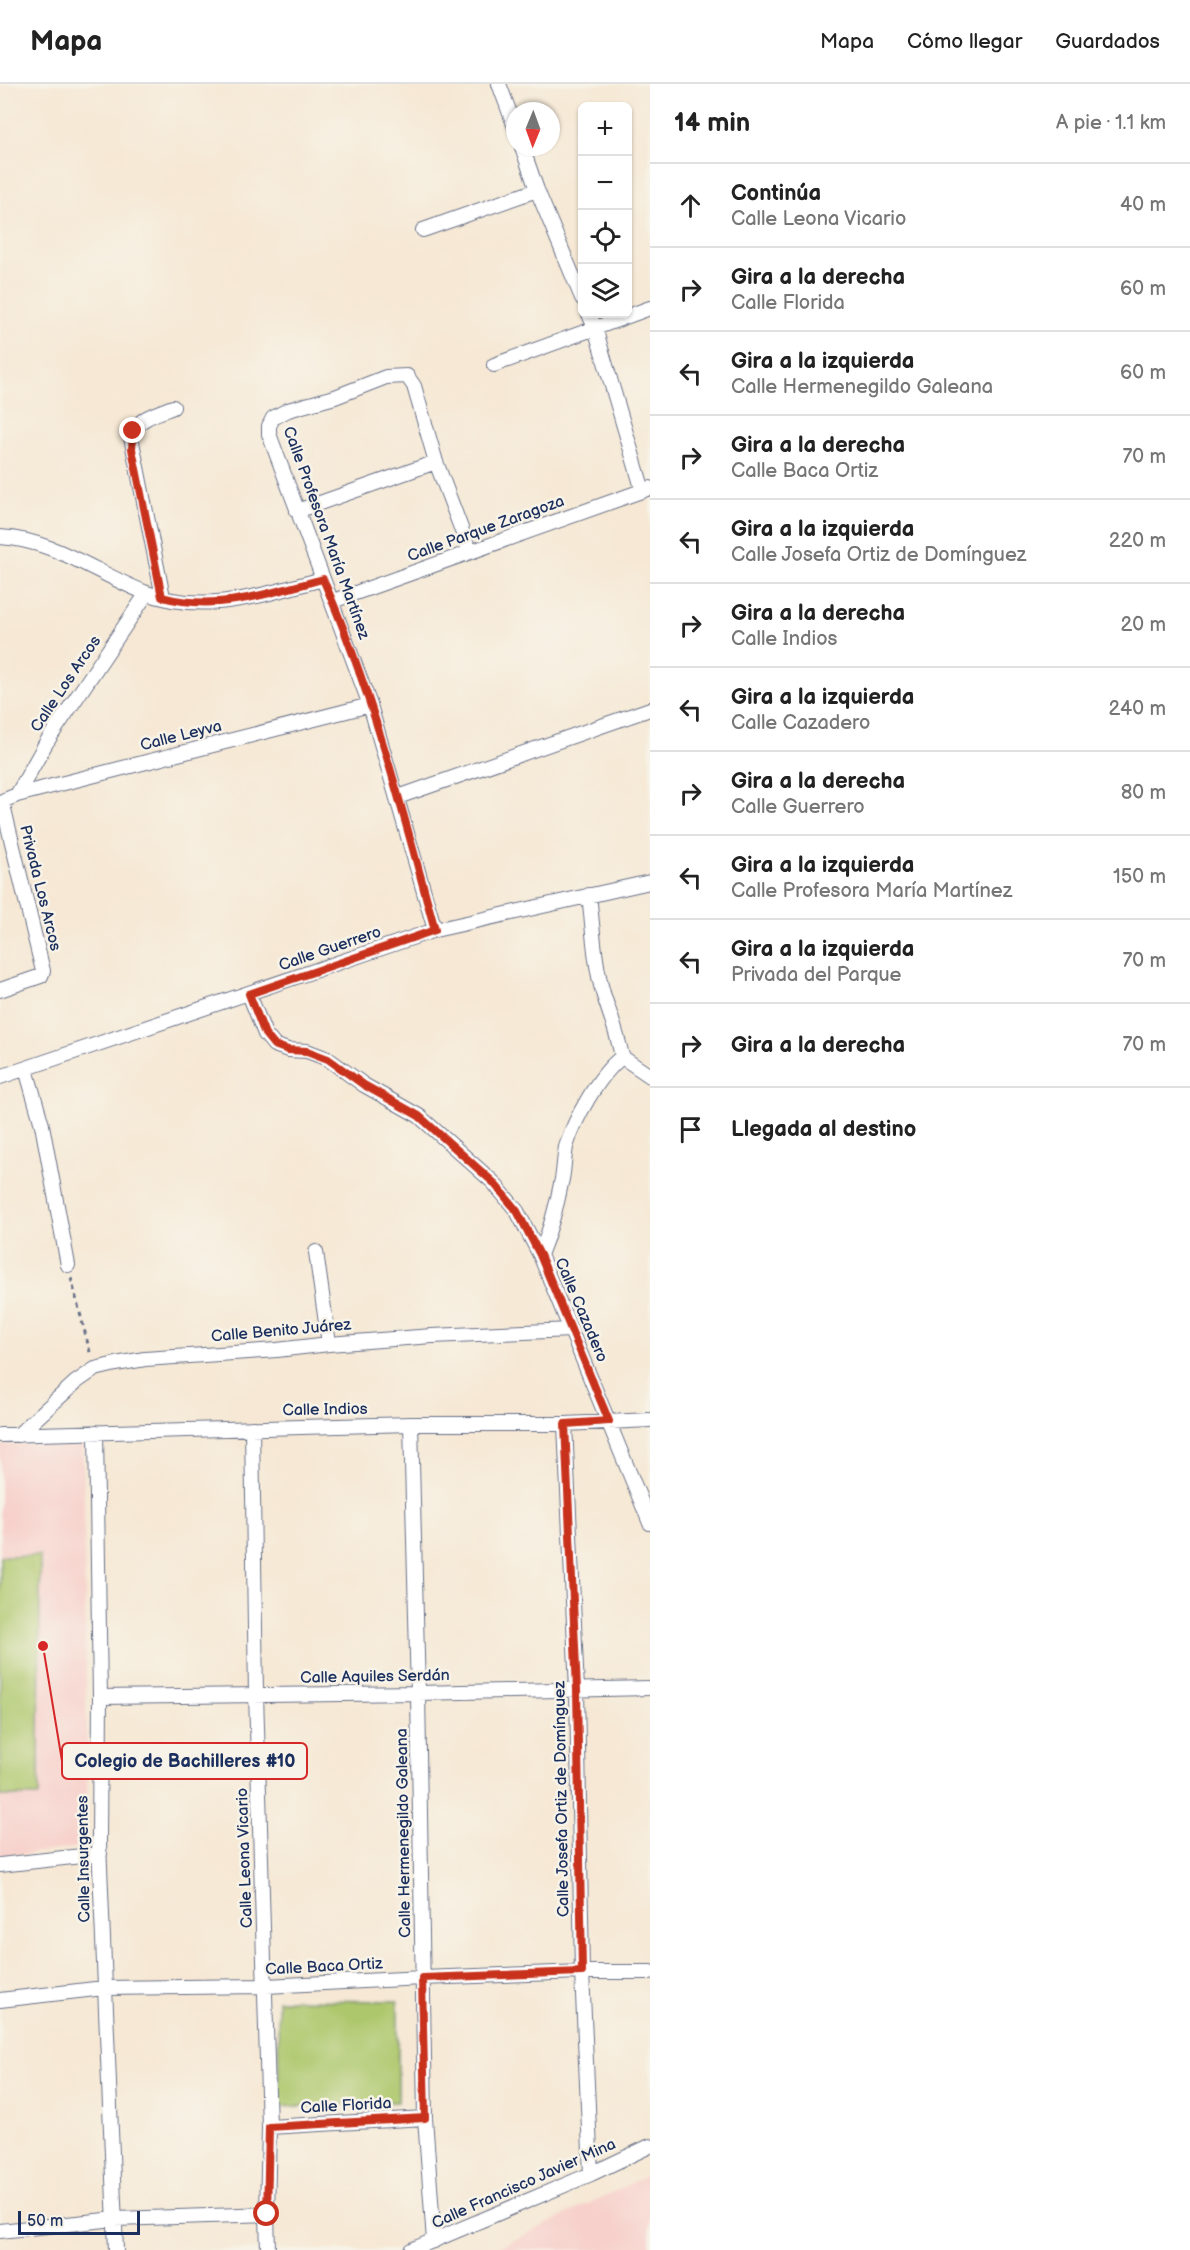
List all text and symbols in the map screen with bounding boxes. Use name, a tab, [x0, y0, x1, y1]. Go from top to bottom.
text: Mapa	[30, 25, 102, 58]
text: Mapa	[820, 29, 874, 54]
text: Cómo llegar	[907, 29, 1022, 54]
text: Guardados	[1055, 29, 1160, 54]
north arrow	[506, 102, 560, 156]
map controls	[578, 102, 632, 318]
button: +	[578, 102, 632, 156]
text: 14 min	[674, 108, 750, 139]
text: A pie · 1.1 km	[1056, 111, 1166, 135]
button: −	[578, 156, 632, 210]
text: Continúa	[731, 180, 821, 207]
icon: ahead	[674, 189, 707, 222]
text: 40 m	[1120, 193, 1166, 217]
text: Calle Leona Vicario	[731, 207, 906, 231]
button: locate	[578, 210, 632, 264]
button: layers	[578, 264, 632, 318]
text: Gira a la derecha	[731, 264, 905, 291]
icon: right	[674, 273, 707, 306]
text: 60 m	[1120, 277, 1166, 301]
text: Calle Florida	[731, 291, 845, 315]
text: Gira a la izquierda	[731, 348, 915, 375]
icon: left	[674, 357, 707, 390]
text: 60 m	[1120, 361, 1166, 385]
text: Calle Hermenegildo Galeana	[731, 375, 993, 399]
route end	[119, 417, 145, 443]
street label: Calle Profesora María Martínez	[279, 424, 374, 642]
text: Gira a la derecha	[731, 432, 905, 459]
icon: right	[674, 441, 707, 474]
text: 70 m	[1122, 445, 1166, 469]
text: Calle Baca Ortiz	[731, 459, 878, 483]
street label: Calle Parque Zaragoza	[405, 492, 567, 566]
text: Gira a la izquierda	[731, 516, 915, 543]
icon: left	[674, 525, 707, 558]
text: 220 m	[1109, 529, 1166, 553]
text: Calle Josefa Ortiz de Domínguez	[731, 543, 1026, 567]
text: Gira a la derecha	[731, 600, 905, 627]
icon: right	[674, 609, 707, 642]
text: 20 m	[1121, 613, 1166, 637]
text: Calle Indios	[731, 627, 837, 651]
street label: Calle Los Arcos	[27, 632, 105, 736]
text: Gira a la izquierda	[731, 684, 915, 711]
icon: left	[674, 693, 707, 726]
text: 240 m	[1109, 697, 1166, 721]
text: Calle Cazadero	[731, 711, 870, 735]
street label: Calle Leyva	[138, 717, 224, 755]
text: Gira a la derecha	[731, 768, 905, 795]
icon: right	[674, 777, 707, 810]
text: 80 m	[1121, 781, 1166, 805]
text: Calle Guerrero	[731, 795, 865, 819]
street label: Privada Los Arcos	[15, 823, 65, 953]
text: Gira a la izquierda	[731, 852, 915, 879]
icon: left	[674, 861, 707, 894]
text: 150 m	[1113, 865, 1166, 889]
text: Calle Profesora María Martínez	[731, 879, 1012, 903]
street label: Calle Guerrero	[276, 923, 384, 975]
text: Gira a la izquierda	[731, 936, 915, 963]
icon: left	[674, 945, 707, 978]
text: 70 m	[1122, 949, 1166, 973]
text: Privada del Parque	[731, 963, 901, 987]
icon: right	[674, 1029, 707, 1062]
text: Gira a la derecha	[731, 1032, 905, 1059]
text: 70 m	[1122, 1033, 1166, 1057]
icon: arrive	[674, 1113, 707, 1146]
text: Llegada al destino	[731, 1116, 916, 1143]
street label: Calle Cazadero	[550, 1255, 612, 1365]
street label: Calle Benito Juárez	[210, 1315, 352, 1347]
street label: Calle Indios	[282, 1400, 368, 1420]
street label: Calle Aquiles Serdán	[300, 1666, 450, 1688]
street label: Calle Josefa Ortiz de Domínguez	[550, 1680, 574, 1917]
street label: Calle Hermenegildo Galeana	[393, 1728, 415, 1938]
callout: Colegio de Bachilleres #10	[62, 1743, 307, 1779]
text: Colegio de Bachilleres #10	[74, 1751, 296, 1772]
street label: Calle Leona Vicario	[233, 1788, 257, 1928]
street label: Calle Insurgentes	[73, 1795, 95, 1923]
street label: Calle Baca Ortiz	[265, 1954, 384, 1980]
street label: Calle Florida	[300, 2094, 392, 2118]
street label: Calle Francisco Javier Mina	[429, 2135, 619, 2233]
route start	[253, 2200, 279, 2226]
scale bar	[18, 2208, 140, 2236]
text: 50 m	[27, 2212, 63, 2231]

